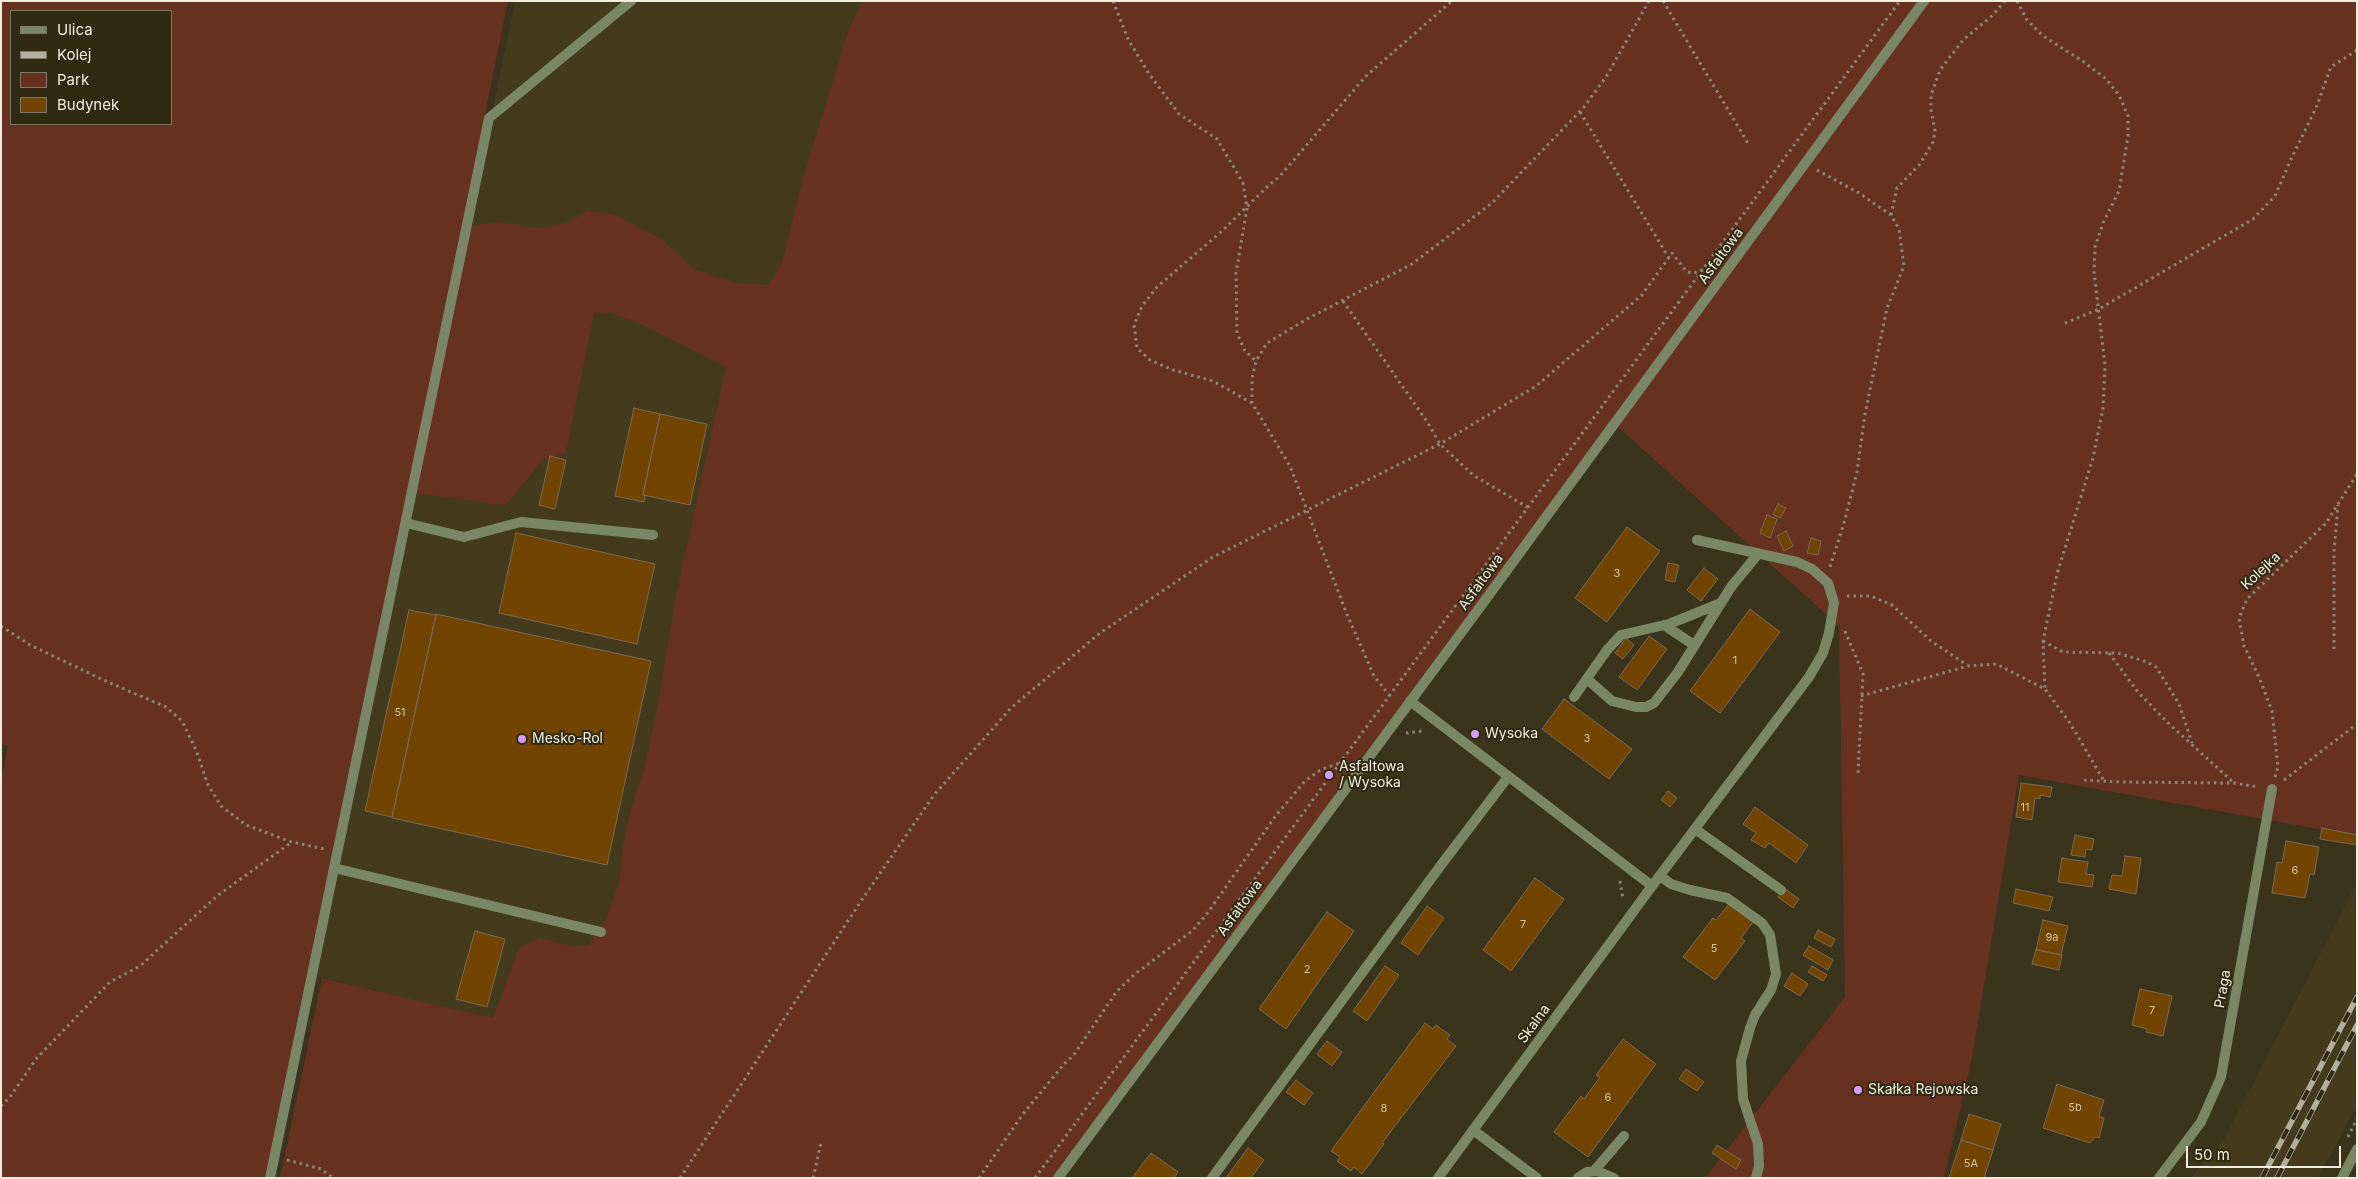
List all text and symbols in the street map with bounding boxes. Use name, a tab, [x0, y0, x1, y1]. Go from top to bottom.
legend	[10, 10, 172, 125]
text: Ulica	[57, 20, 93, 39]
text: Kolej	[57, 45, 92, 64]
text: Park	[57, 70, 89, 89]
text: Budynek	[57, 95, 119, 114]
street label: Asfaltowa	[1695, 225, 1747, 287]
street label: Kolejka	[2238, 549, 2284, 593]
street label: Asfaltowa	[1455, 551, 1507, 613]
house number: 3	[1614, 567, 1620, 581]
house number: 1	[1733, 654, 1737, 668]
house number: 51	[394, 706, 406, 720]
place label: Wysoka	[1485, 726, 1538, 742]
marker: Wysoka	[1469, 728, 1481, 740]
place label: Mesko-Rol	[532, 731, 603, 747]
house number: 3	[1584, 732, 1590, 746]
marker: Mesko-Rol	[516, 733, 528, 745]
place label: Asfaltowa / Wysoka	[1339, 759, 1404, 792]
marker: Asfaltowa / Wysoka	[1323, 769, 1335, 781]
house number: 11	[2021, 801, 2029, 815]
house number: 6	[2292, 864, 2298, 878]
street label: Asfaltowa	[1214, 877, 1266, 939]
house number: 7	[1520, 918, 1526, 932]
house number: 9a	[2046, 931, 2058, 945]
house number: 5	[1711, 942, 1717, 956]
house number: 2	[1304, 963, 1310, 977]
street label: Praga	[2211, 969, 2235, 1009]
street label: Skalna	[1514, 1001, 1554, 1047]
house number: 7	[2149, 1004, 2155, 1018]
place label: Skałka Rejowska	[1868, 1082, 1978, 1098]
marker: Skałka Rejowska	[1852, 1084, 1864, 1096]
house number: 6	[1605, 1091, 1611, 1105]
house number: 5b	[2068, 1101, 2082, 1115]
house number: 8	[1381, 1102, 1387, 1116]
scale bar	[2188, 1136, 2343, 1168]
text: 50 m	[2194, 1145, 2230, 1164]
house number: 5A	[1964, 1157, 1978, 1171]

